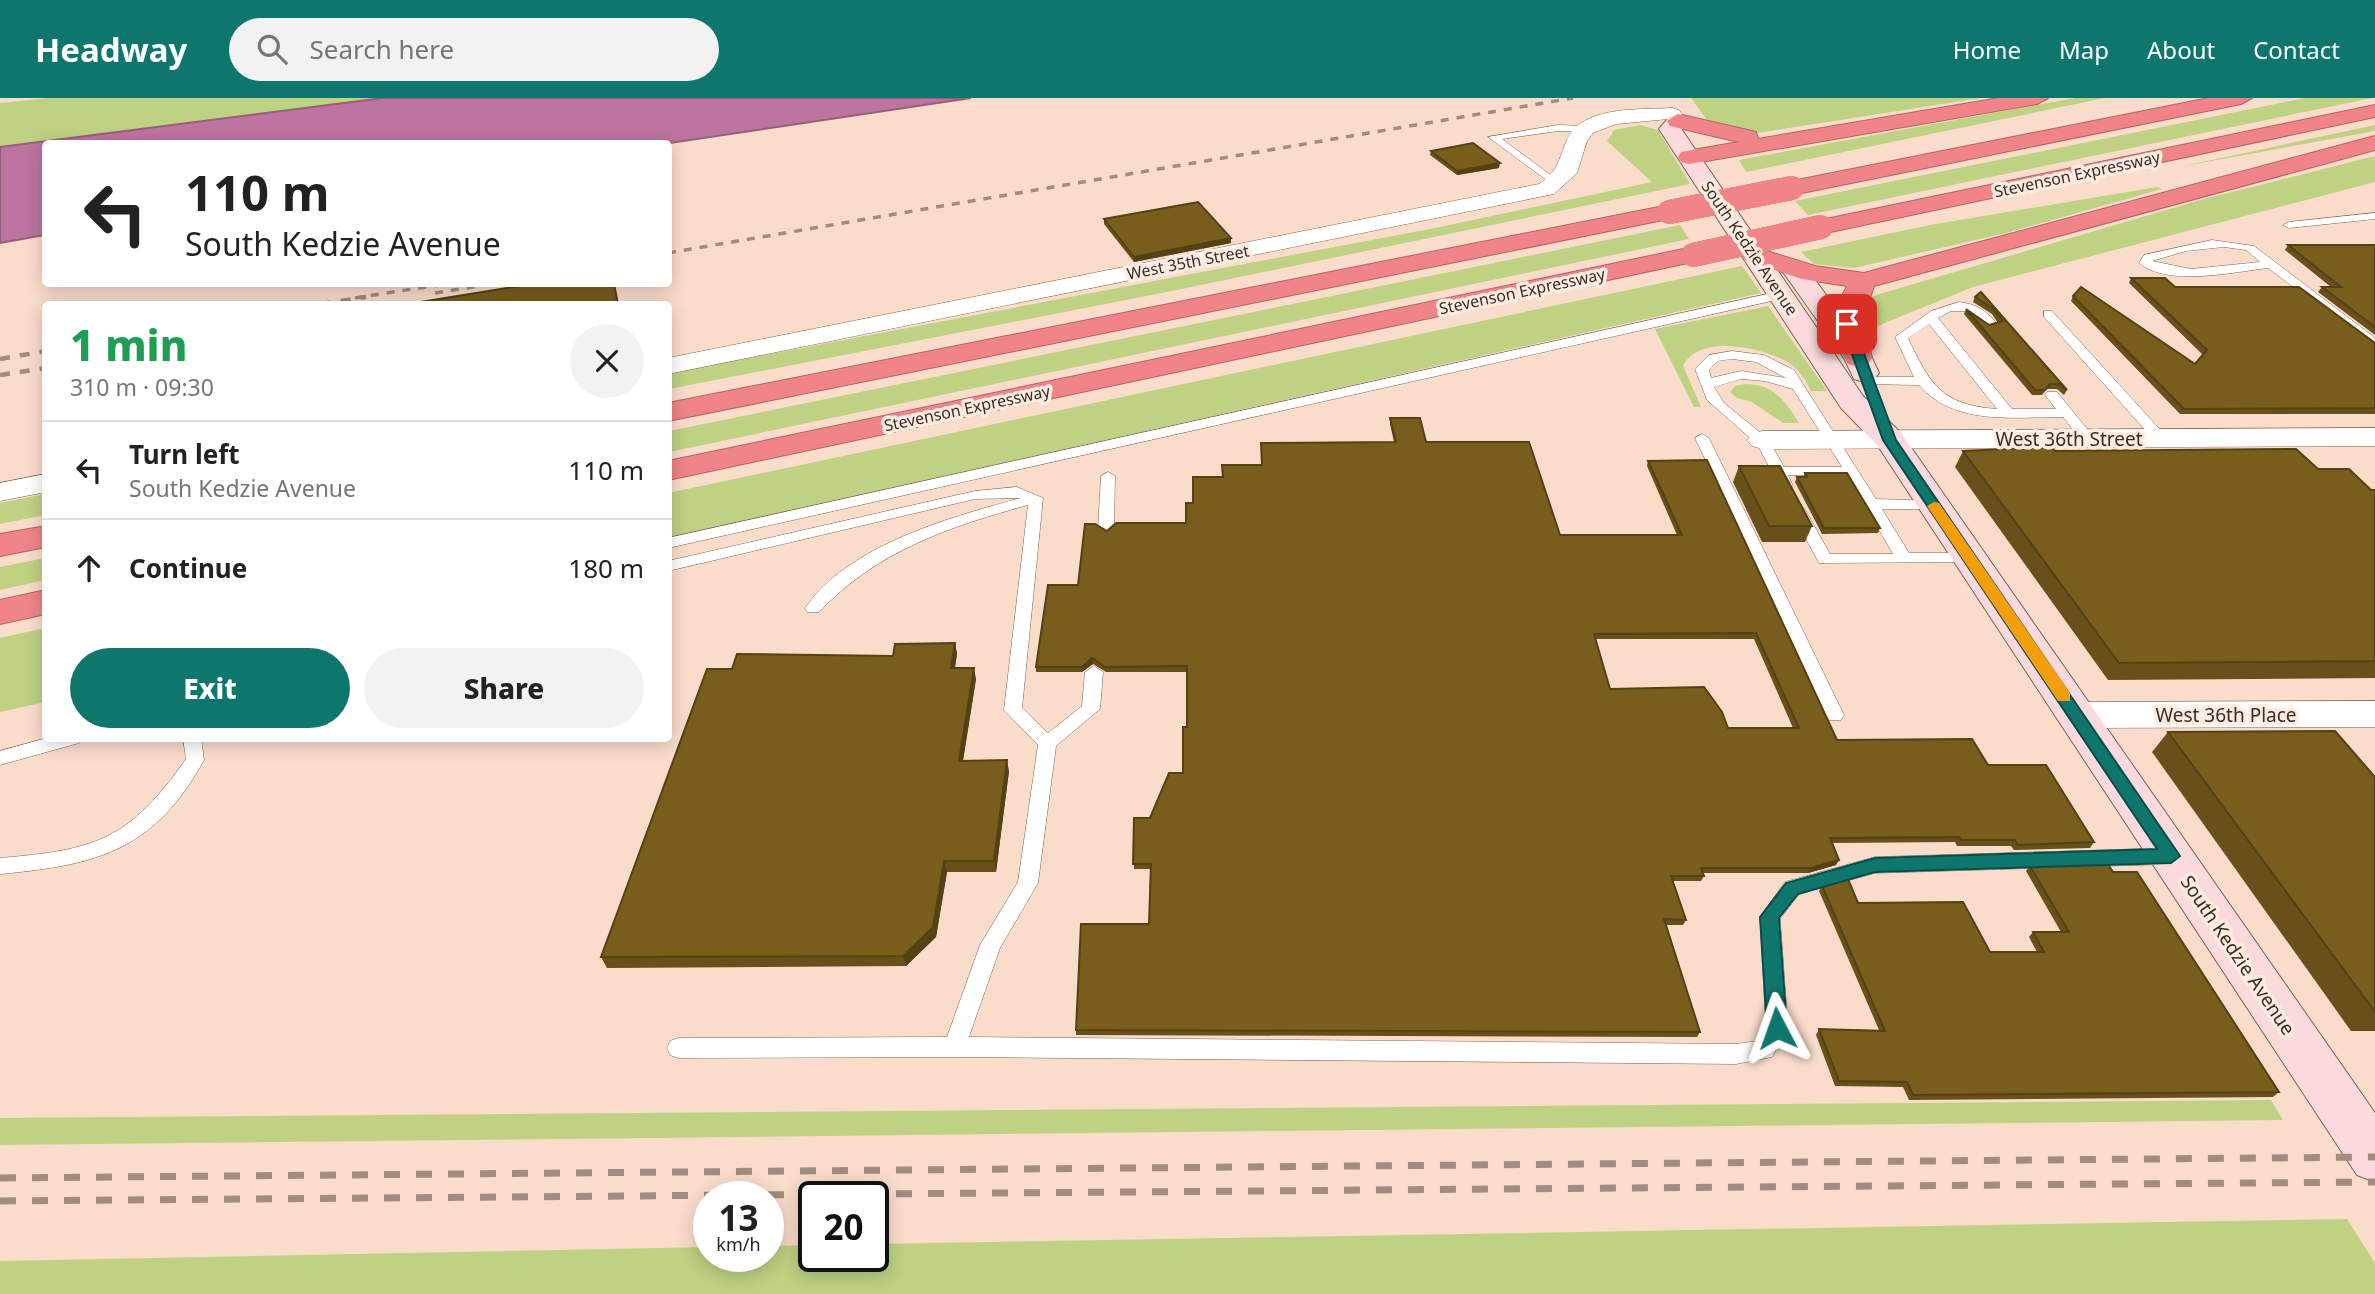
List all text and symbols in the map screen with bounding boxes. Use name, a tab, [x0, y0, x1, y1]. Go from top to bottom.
search box	[229, 18, 719, 81]
text: Headway	[35, 27, 187, 72]
icon: search	[253, 30, 291, 68]
text: Search here	[309, 31, 454, 67]
text: Home	[1953, 33, 2021, 66]
text: Map	[2059, 33, 2109, 66]
text: About	[2147, 33, 2215, 66]
text: Contact	[2253, 33, 2340, 66]
street label: Stevenson Expressway	[1992, 145, 2163, 202]
text: 110 m	[185, 159, 330, 225]
icon: left	[70, 168, 161, 259]
street label: South Kedzie Avenue	[1697, 176, 1803, 320]
text: South Kedzie Avenue	[185, 222, 501, 265]
street label: West 35th Street	[1125, 239, 1251, 285]
street label: Stevenson Expressway	[1437, 262, 1608, 319]
pin	[1817, 294, 1877, 354]
icon: arrive	[1828, 305, 1866, 343]
text: 1 min	[70, 316, 187, 373]
button: close	[570, 324, 644, 398]
text: 310 m · 09:30	[70, 371, 214, 403]
street label: Stevenson Expressway	[882, 379, 1053, 436]
street label: West 36th Street	[1995, 426, 2143, 452]
text: Turn left	[129, 436, 240, 472]
icon: left	[70, 451, 108, 489]
text: 110 m	[568, 452, 644, 488]
text: South Kedzie Avenue	[129, 472, 356, 504]
icon: ahead	[70, 549, 108, 587]
text: Continue	[129, 550, 247, 586]
text: 180 m	[568, 550, 644, 586]
button: Exit	[70, 648, 350, 728]
button: Share	[364, 648, 644, 728]
street label: West 36th Place	[2155, 702, 2297, 728]
street label: South Kedzie Avenue	[2175, 870, 2301, 1040]
position arrow	[1740, 991, 1814, 1065]
speed limit sign: 20	[798, 1181, 889, 1272]
text: 13	[718, 1194, 759, 1241]
text: km/h	[716, 1232, 761, 1256]

